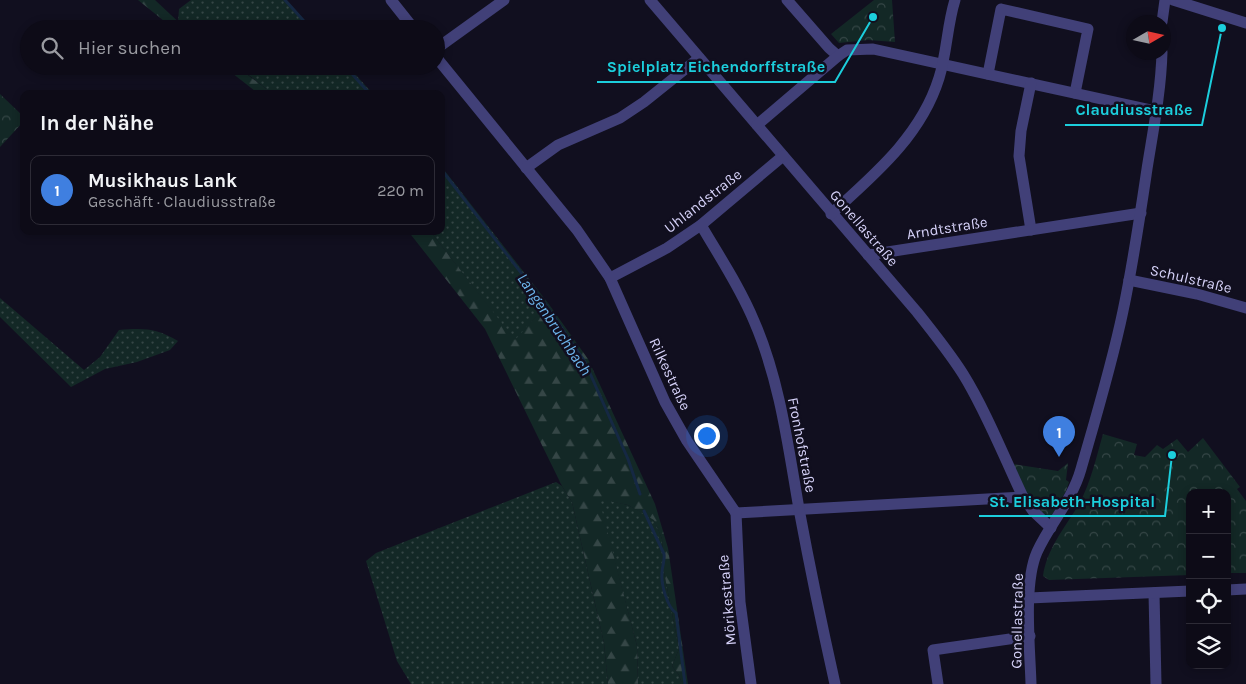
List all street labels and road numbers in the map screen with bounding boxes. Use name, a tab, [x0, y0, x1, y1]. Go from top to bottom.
street label: Uhlandstraße	[661, 165, 745, 237]
street label: Gonellastraße	[826, 186, 902, 270]
street label: Arndtstraße	[905, 213, 989, 243]
street label: Schulstraße	[1148, 261, 1234, 297]
street label: Rilkestraße	[645, 335, 695, 413]
street label: Fronhofstraße	[784, 396, 820, 494]
street label: Mörikestraße	[714, 554, 740, 646]
street label: Gonellastraße	[1007, 573, 1027, 669]

